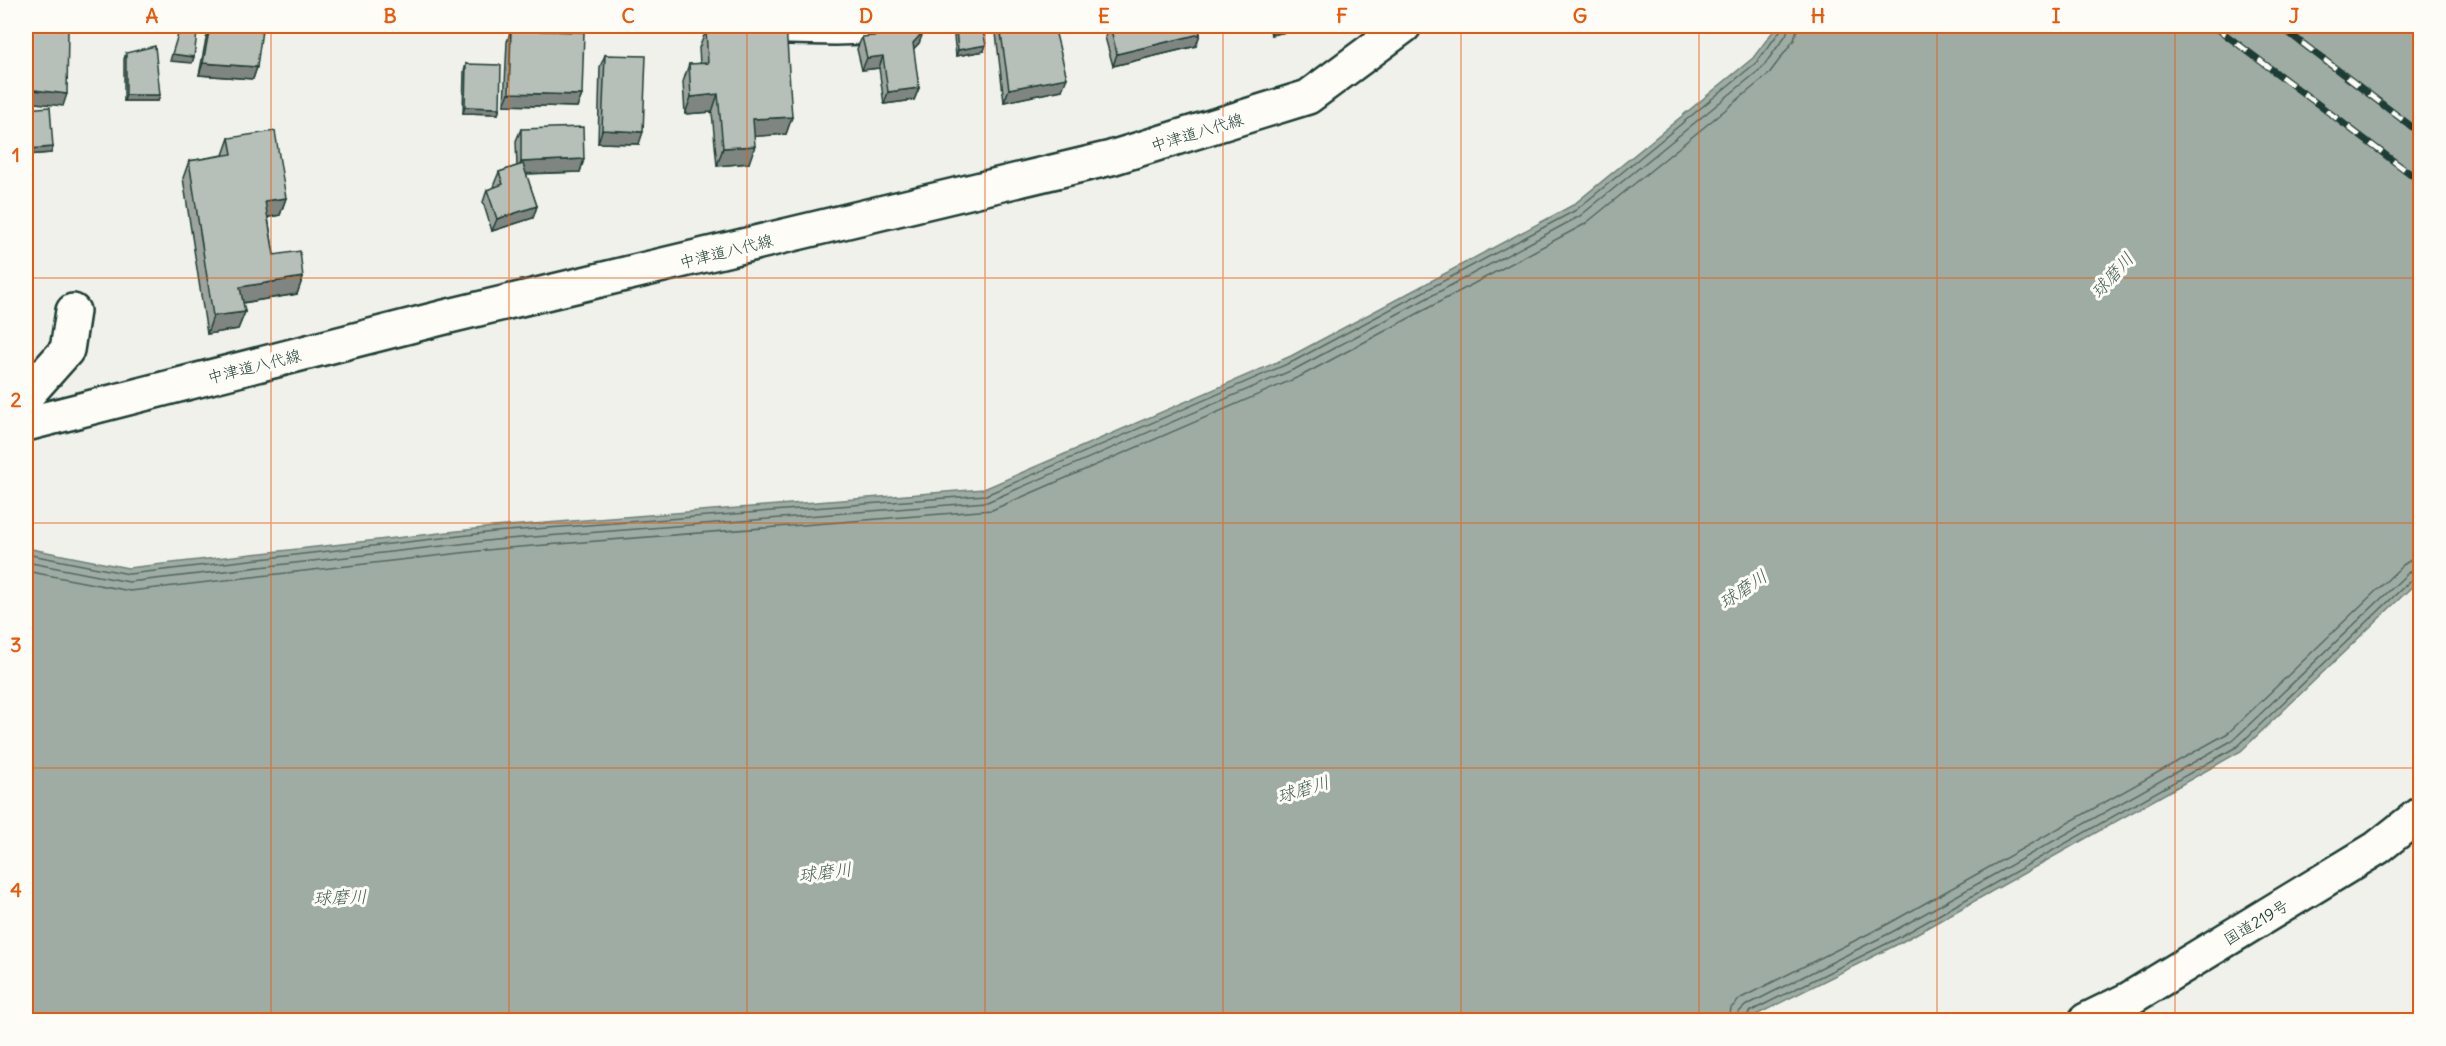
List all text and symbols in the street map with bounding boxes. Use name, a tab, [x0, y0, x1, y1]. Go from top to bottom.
text: A	[146, 3, 159, 28]
text: B	[383, 3, 397, 28]
text: C	[621, 3, 635, 28]
text: D	[859, 3, 873, 28]
text: E	[1098, 3, 1110, 28]
text: F	[1336, 3, 1348, 28]
text: G	[1573, 3, 1587, 28]
text: H	[1811, 3, 1825, 28]
text: I	[2052, 3, 2061, 28]
text: J	[2289, 3, 2300, 28]
street label: 中津道八代線	[1148, 108, 1246, 156]
text: 1	[12, 142, 20, 167]
street label: 中津道八代線	[677, 230, 775, 272]
water label: 球磨川	[2085, 247, 2139, 303]
street label: 中津道八代線	[205, 345, 303, 387]
text: 2	[11, 387, 22, 412]
water label: 球磨川	[1714, 564, 1772, 614]
text: 3	[10, 632, 22, 657]
water label: 球磨川	[1274, 770, 1332, 808]
water label: 球磨川	[797, 857, 853, 887]
text: 4	[10, 877, 22, 902]
water label: 球磨川	[313, 885, 367, 909]
street label: 国道219号	[2220, 895, 2292, 949]

